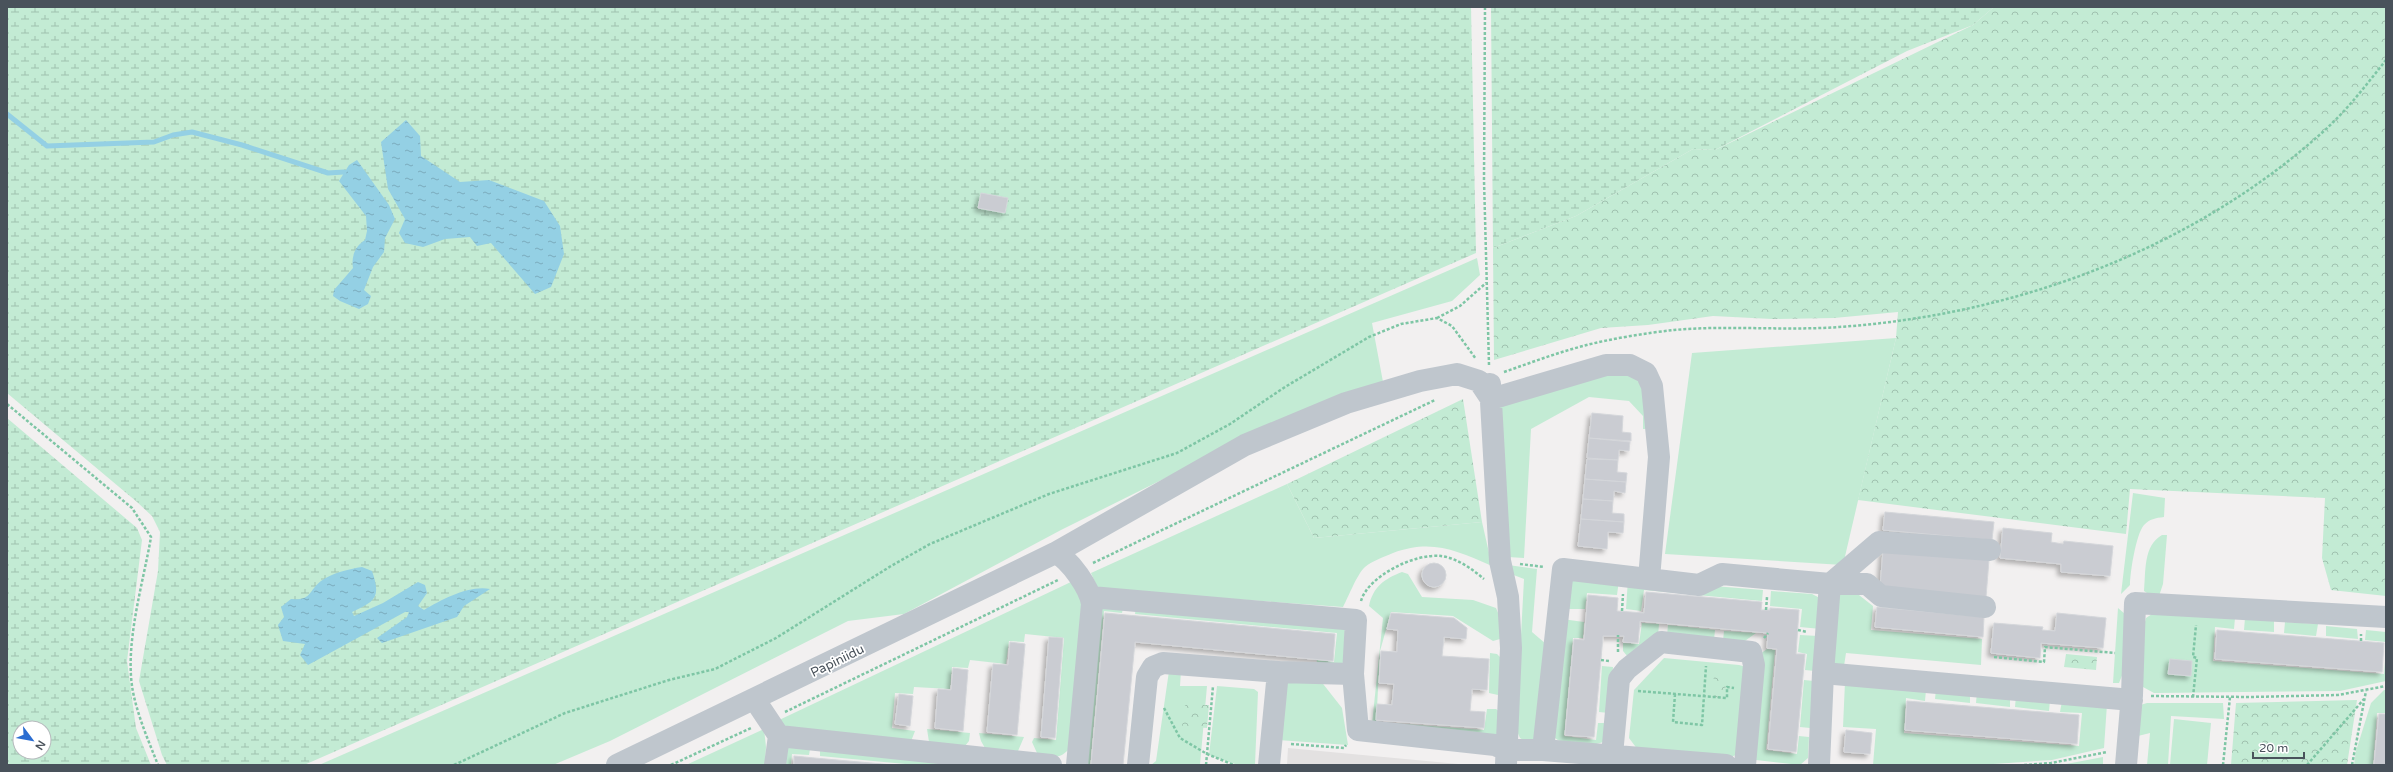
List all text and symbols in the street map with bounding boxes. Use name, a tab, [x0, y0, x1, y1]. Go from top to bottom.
street label: Papiniidu	[808, 641, 867, 681]
north arrow	[12, 720, 52, 760]
scale bar	[2253, 734, 2304, 760]
text: N	[32, 738, 48, 752]
text: 20 m	[2259, 741, 2288, 755]

